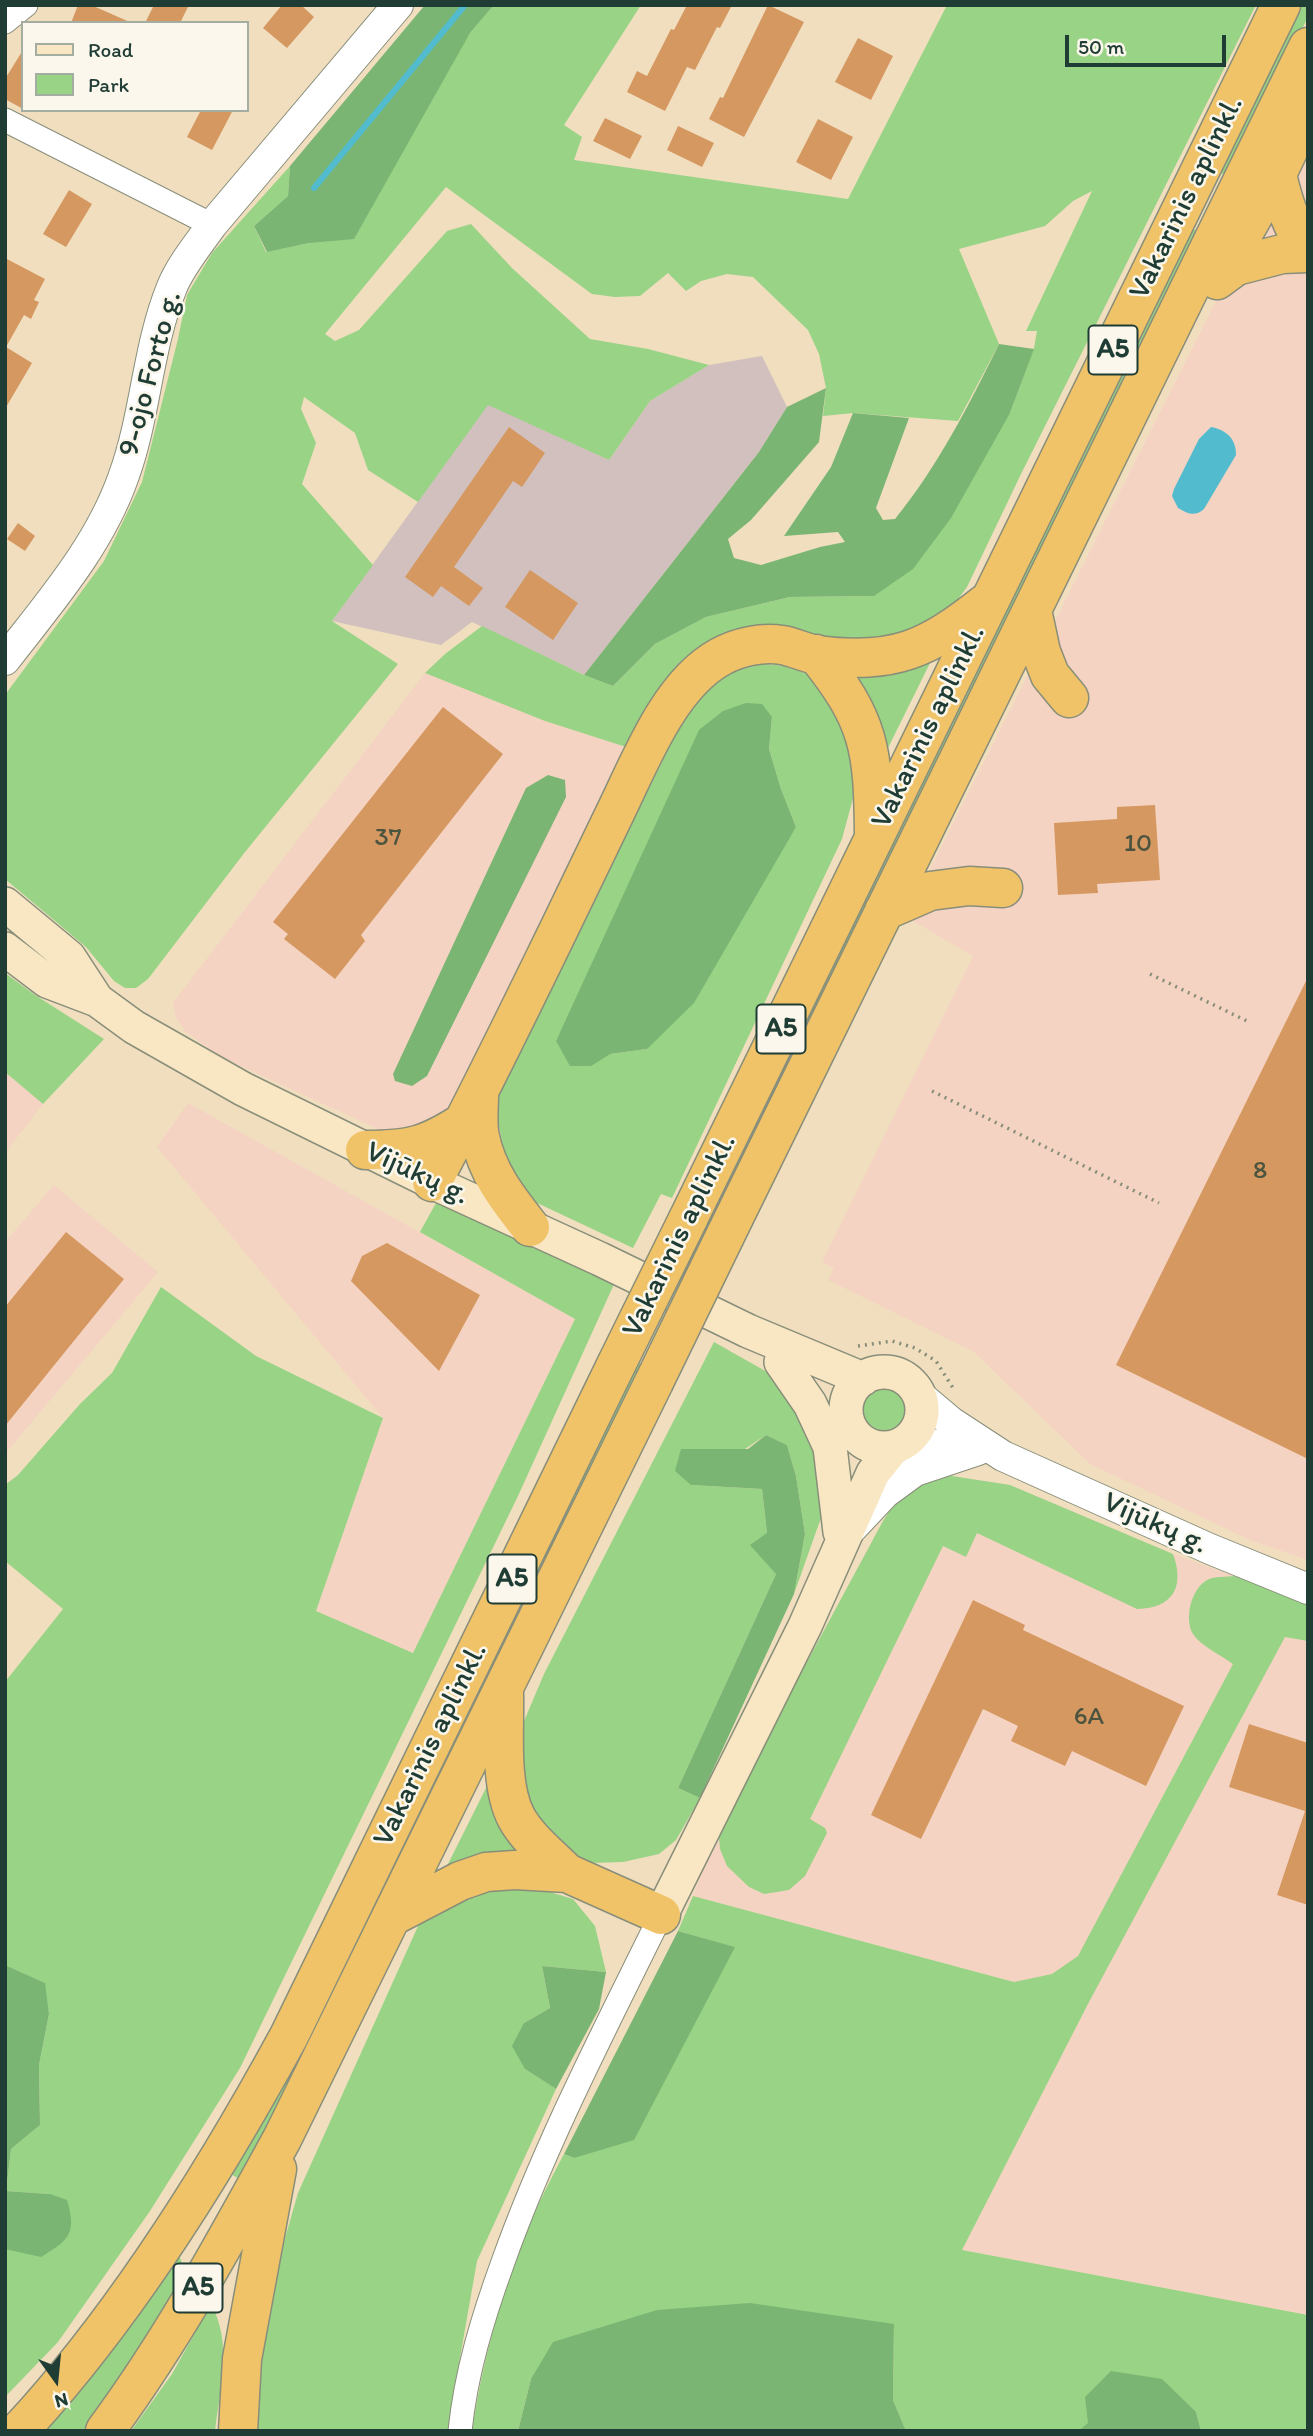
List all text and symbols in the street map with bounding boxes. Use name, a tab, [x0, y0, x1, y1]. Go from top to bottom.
legend	[21, 21, 248, 112]
scale bar	[1068, 21, 1229, 65]
text: 50 m	[1078, 34, 1124, 59]
text: Road	[88, 37, 133, 62]
text: Park	[88, 72, 129, 97]
street label: Vakarinis aplinkl.	[1122, 90, 1252, 306]
street label: 9-ojo Forto g.	[112, 287, 190, 461]
road number: A5	[1088, 326, 1138, 374]
street label: Vakarinis aplinkl.	[864, 619, 994, 835]
house number: 37	[374, 822, 402, 854]
house number: 10	[1124, 828, 1152, 860]
road number: A5	[756, 1004, 806, 1054]
street label: Vakarinis aplinkl.	[615, 1128, 745, 1344]
street label: Vijūkų g.	[359, 1134, 475, 1214]
house number: 8	[1253, 1155, 1267, 1187]
street label: Vijūkų g.	[1097, 1485, 1213, 1563]
road number: A5	[488, 1554, 536, 1604]
street label: Vakarinis aplinkl.	[366, 1637, 496, 1853]
house number: 6A	[1074, 1701, 1104, 1733]
road number: A5	[174, 2264, 222, 2312]
north arrow	[21, 2345, 91, 2415]
text: N	[52, 2388, 71, 2414]

